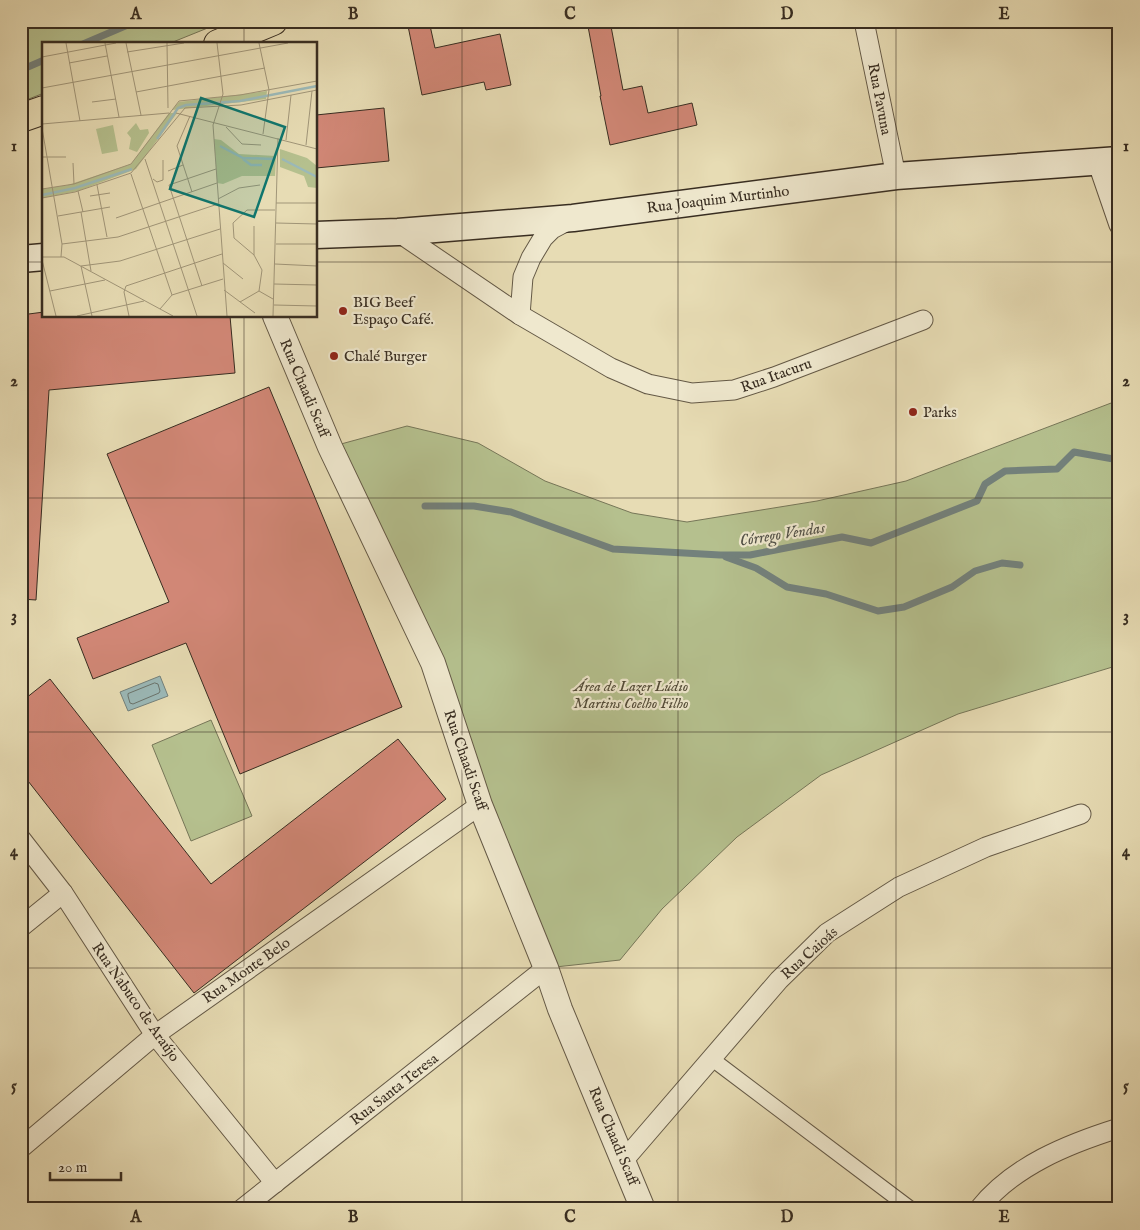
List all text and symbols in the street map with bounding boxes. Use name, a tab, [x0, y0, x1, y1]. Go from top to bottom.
text: A	[130, 5, 143, 25]
text: B	[348, 5, 359, 25]
text: C	[564, 5, 576, 25]
text: D	[781, 5, 794, 25]
text: E	[998, 5, 1010, 25]
inset map	[42, 42, 318, 318]
street label: Rua Pavuna	[863, 62, 896, 137]
text: 1	[11, 137, 17, 157]
text: 1	[1123, 137, 1129, 157]
street label: Rua Joaquim Murtinho	[646, 181, 790, 218]
place label: BIG Beef Espaço Café.	[353, 293, 434, 329]
marker: BIG Beef Espaço Café.	[337, 305, 349, 317]
street label: Rua Chaadi Scaff	[275, 336, 335, 442]
place label: Chalé Burger	[344, 347, 428, 366]
marker: Chalé Burger	[328, 350, 340, 362]
street label: Rua Itacuru	[738, 354, 815, 397]
text: 2	[10, 372, 18, 392]
text: 2	[1122, 372, 1130, 392]
place label: Parks	[923, 403, 957, 422]
marker: Parks	[907, 406, 919, 418]
water label: Córrego Vendas	[738, 518, 827, 552]
text: 3	[11, 607, 17, 627]
text: 3	[1123, 607, 1129, 627]
park label: Área de Lazer Lúdio Martins Coelho Filho	[572, 677, 688, 713]
street label: Rua Chaadi Scaff	[439, 707, 492, 815]
text: 4	[10, 842, 19, 862]
text: 4	[1122, 842, 1131, 862]
street label: Rua Caioás	[777, 923, 842, 984]
street label: Rua Monte Belo	[199, 933, 294, 1008]
street label: Rua Nabuco de Araújo	[87, 939, 184, 1066]
street label: Rua Santa Teresa	[346, 1049, 443, 1130]
text: 5	[11, 1077, 17, 1097]
text: 5	[1123, 1077, 1129, 1097]
street label: Rua Chaadi Scaff	[584, 1084, 644, 1190]
scale bar	[50, 1150, 121, 1182]
text: 20 m	[58, 1158, 88, 1177]
text: A	[130, 1208, 143, 1228]
text: B	[348, 1208, 359, 1228]
text: C	[564, 1208, 576, 1228]
text: D	[781, 1208, 794, 1228]
text: E	[998, 1208, 1010, 1228]

